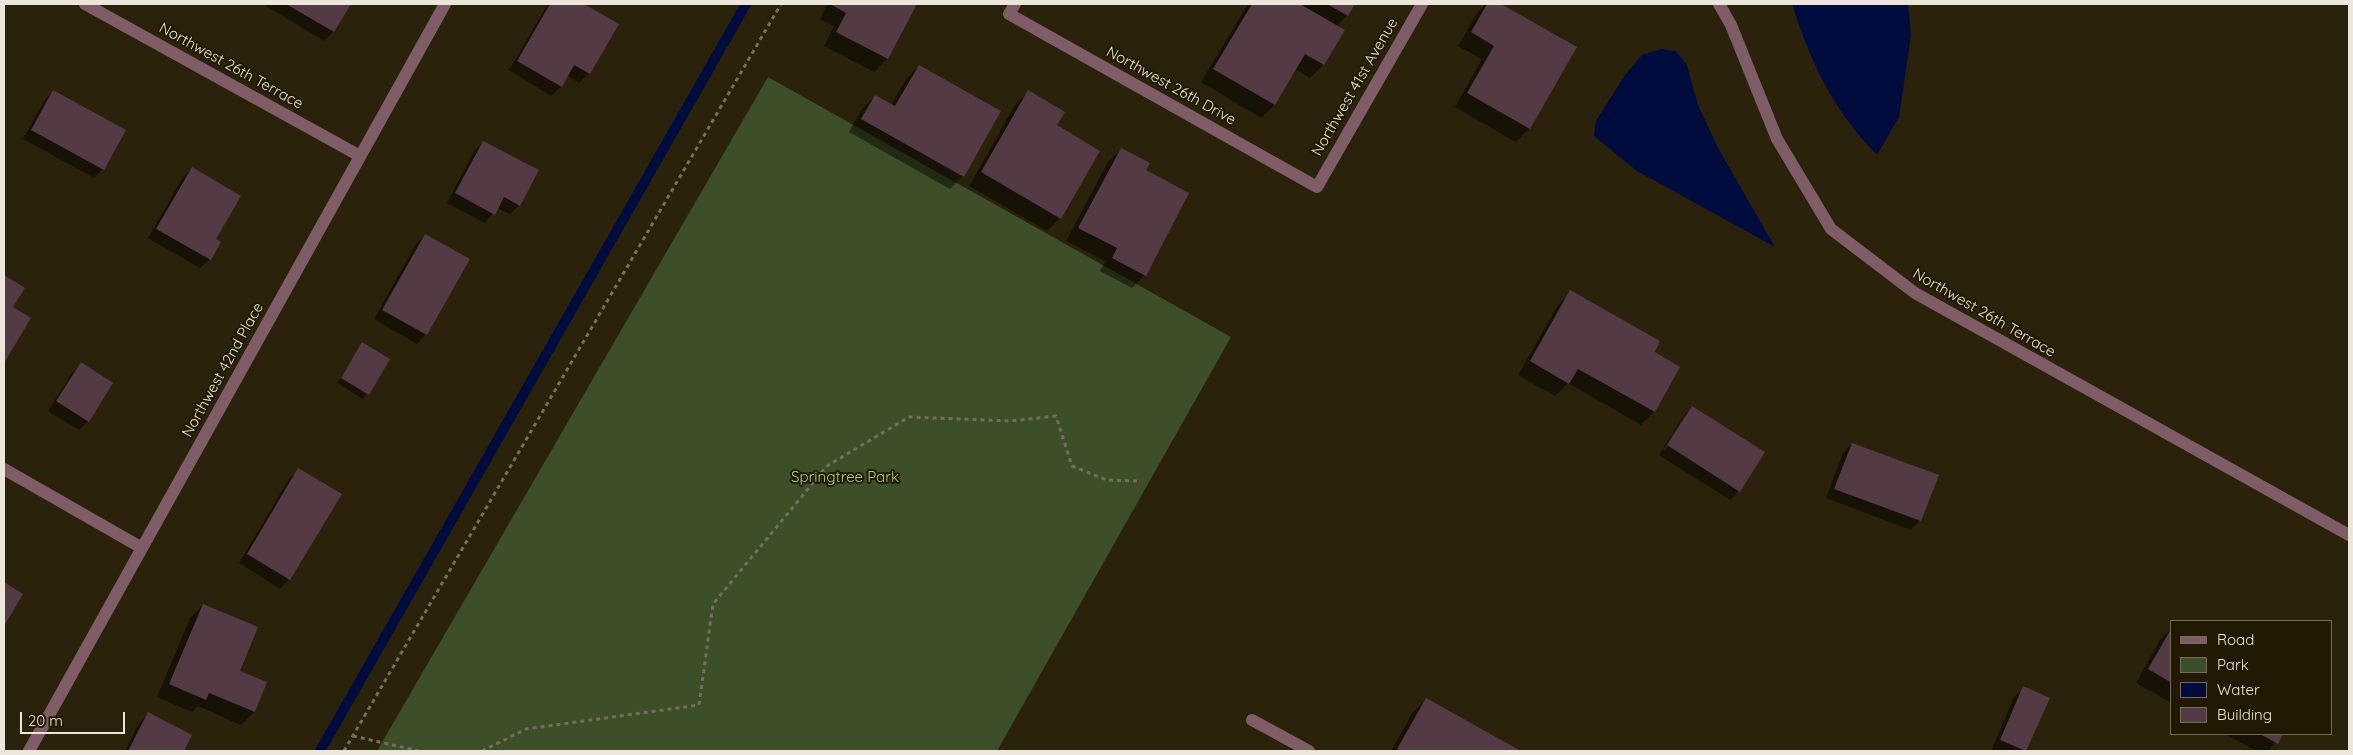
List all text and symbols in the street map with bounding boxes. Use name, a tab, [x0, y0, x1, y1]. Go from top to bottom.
street label: Northwest 41st Avenue	[1308, 15, 1402, 159]
street label: Northwest 26th Terrace	[156, 19, 306, 113]
street label: Northwest 26th Drive	[1103, 43, 1239, 129]
street label: Northwest 26th Terrace	[1909, 265, 2059, 361]
street label: Northwest 42nd Place	[178, 300, 268, 440]
park label: Springtree Park	[791, 468, 899, 486]
legend	[2170, 620, 2333, 735]
text: Road	[2217, 630, 2254, 649]
text: Park	[2217, 655, 2249, 674]
text: Water	[2217, 680, 2260, 699]
scale bar	[22, 702, 128, 734]
text: Building	[2217, 705, 2272, 724]
text: 20 m	[28, 711, 63, 730]

